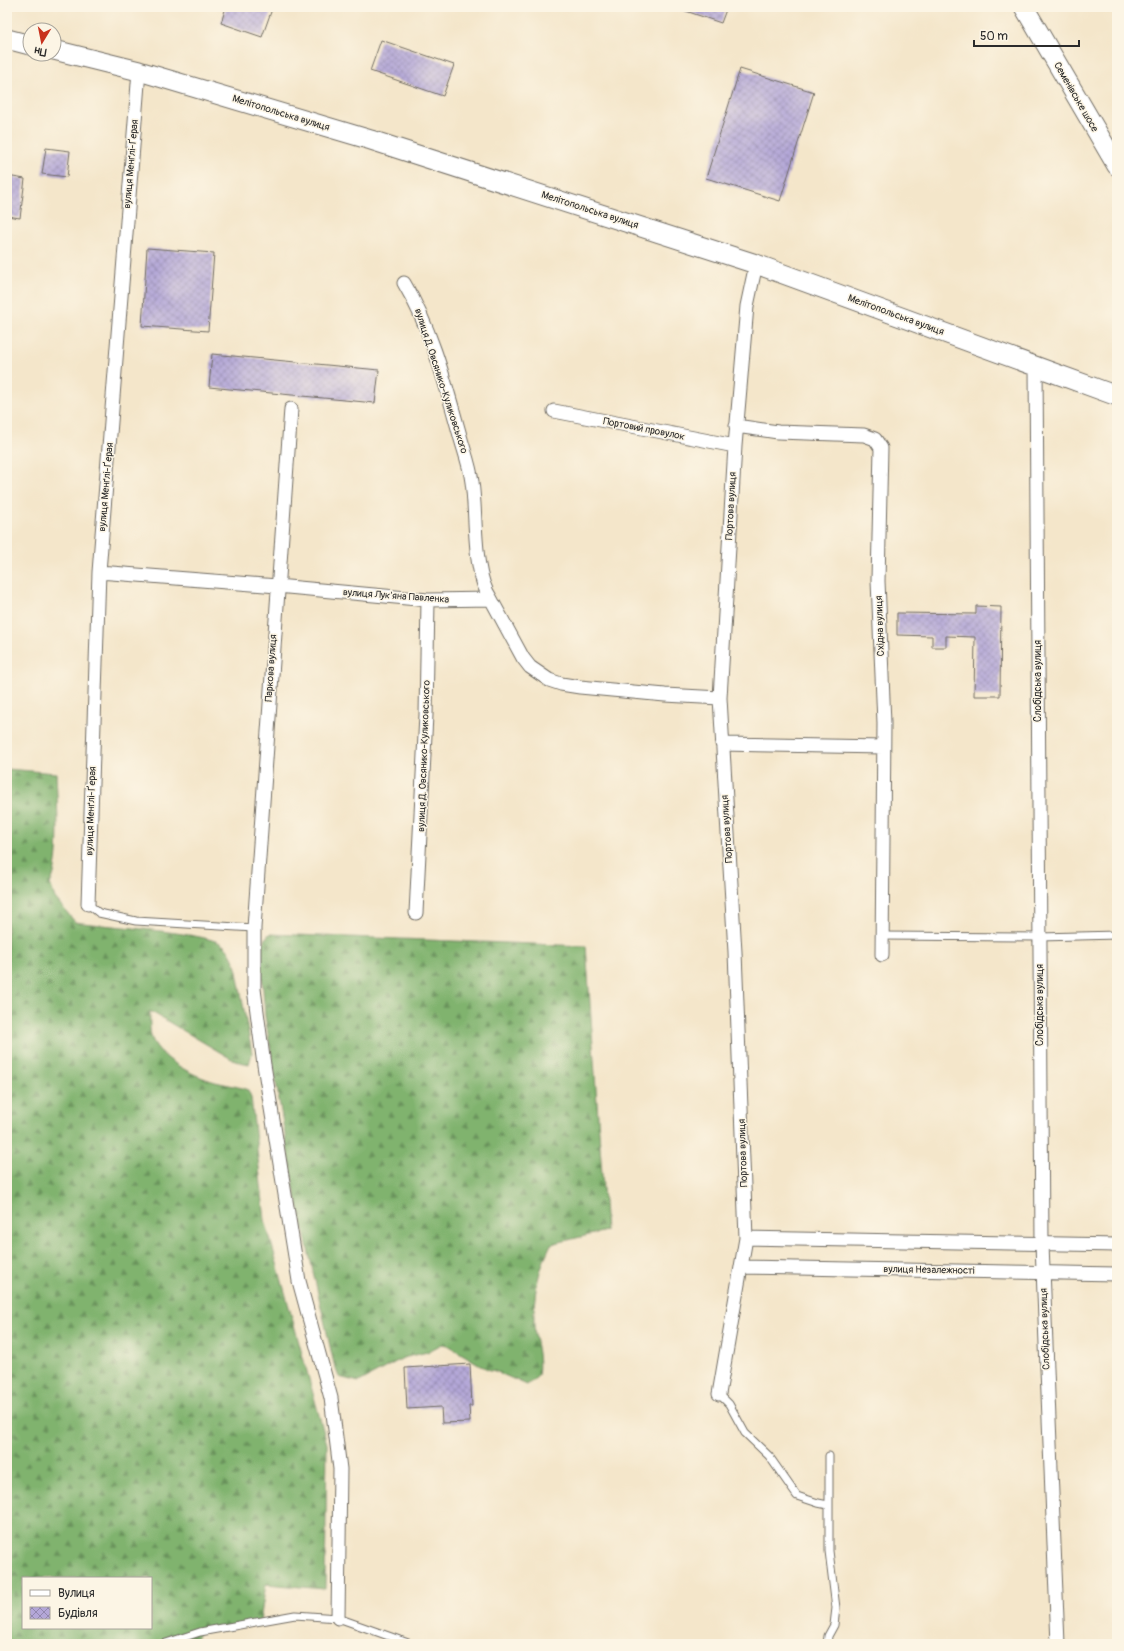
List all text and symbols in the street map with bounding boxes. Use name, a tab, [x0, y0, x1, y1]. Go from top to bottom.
north arrow	[22, 22, 62, 62]
scale bar	[974, 22, 1079, 48]
text: 50 m	[980, 29, 1008, 44]
text: Пн	[33, 44, 47, 59]
street label: Семенівське шосе	[1051, 60, 1101, 134]
street label: Мелітопольська вулиця	[231, 92, 332, 134]
street label: вулиця Менґлі-Ґерая	[120, 119, 141, 209]
street label: Мелітопольська вулиця	[540, 189, 640, 231]
street label: Мелітопольська вулиця	[846, 292, 946, 338]
street label: вулиця Д. Овсянико-Куликовського	[412, 307, 470, 456]
street label: Портовий провулок	[602, 415, 686, 443]
street label: вулиця Менґлі-Ґерая	[95, 442, 116, 532]
street label: Портова вулиця	[723, 471, 739, 540]
street label: вулиця Лук'яна Павленка	[342, 586, 450, 606]
street label: Східна вулиця	[873, 595, 887, 657]
street label: Паркова вулиця	[263, 634, 279, 702]
street label: Слобідська вулиця	[1032, 640, 1044, 722]
street label: вулиця Д. Овсянико-Куликовського	[415, 679, 433, 832]
street label: вулиця Менґлі-Ґерая	[82, 766, 99, 856]
street label: Портова вулиця	[719, 794, 735, 863]
street label: Слобідська вулиця	[1034, 964, 1046, 1046]
street label: Портова вулиця	[736, 1118, 750, 1187]
street label: вулиця Незалежності	[883, 1263, 975, 1277]
street label: Слобідська вулиця	[1038, 1288, 1052, 1370]
legend	[22, 1577, 152, 1629]
text: Вулиця	[58, 1586, 95, 1601]
text: Будівля	[58, 1606, 98, 1621]

